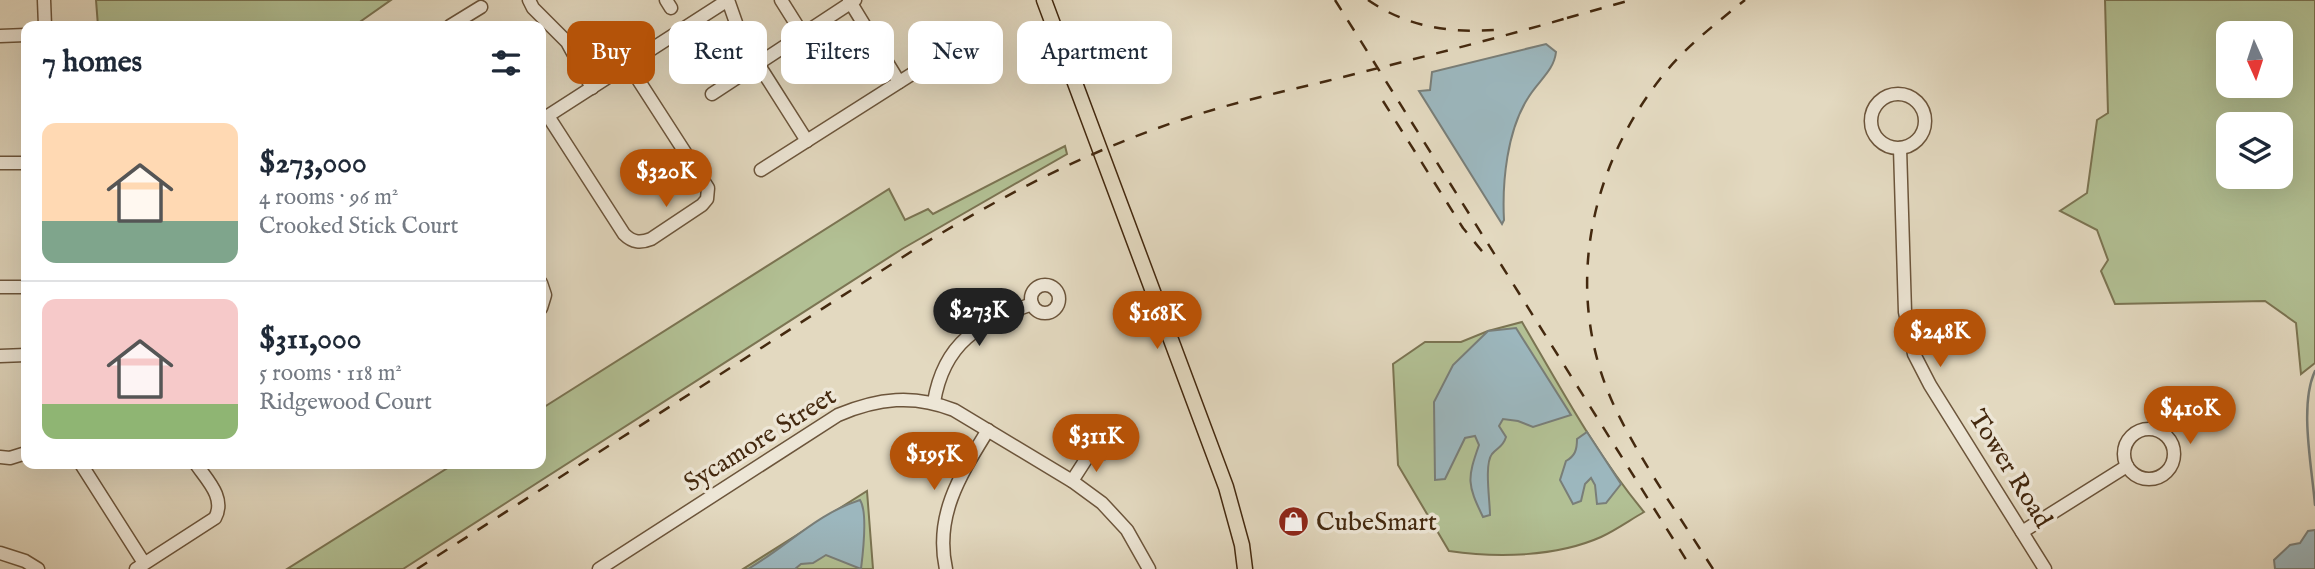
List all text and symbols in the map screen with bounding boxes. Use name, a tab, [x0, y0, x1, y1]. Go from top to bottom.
chip: Buy	[567, 21, 655, 84]
chip: Rent	[669, 21, 767, 84]
chip: Filters	[781, 21, 894, 84]
chip: New	[908, 21, 1003, 84]
chip: Apartment	[1017, 21, 1172, 84]
north arrow	[2216, 21, 2292, 98]
map controls	[2216, 21, 2293, 189]
text: 7 homes	[42, 44, 142, 82]
icon: filters	[487, 44, 525, 82]
button: layers	[2216, 112, 2293, 189]
text: $273,000	[259, 145, 367, 183]
pin: $320K	[617, 150, 715, 209]
icon: home	[98, 151, 182, 235]
text: $320K	[636, 157, 696, 186]
text: 4 rooms · 96 m²	[259, 183, 398, 212]
text: Crooked Stick Court	[259, 212, 458, 241]
pin: $273K	[930, 288, 1028, 348]
pin: $168K	[1108, 292, 1206, 351]
text: $273K	[949, 296, 1009, 325]
text: $168K	[1129, 299, 1185, 328]
pin: $248K	[1891, 310, 1989, 369]
text: $248K	[1910, 317, 1970, 346]
text: $311,000	[259, 321, 361, 359]
icon: home	[98, 327, 182, 411]
text: 5 rooms · 118 m²	[259, 359, 402, 388]
street label: Sycamore Street	[678, 380, 842, 500]
pin: $410K	[2141, 386, 2239, 446]
text: Ridgewood Court	[259, 388, 432, 417]
text: $410K	[2160, 394, 2220, 423]
street label: Tower Road	[1961, 404, 2059, 534]
pin: $311K	[1047, 414, 1145, 474]
text: $311K	[1068, 422, 1124, 451]
pin: $195K	[885, 433, 983, 492]
text: $195K	[906, 440, 962, 469]
shop icon: CubeSmart	[1276, 505, 1310, 539]
place label: CubeSmart	[1316, 506, 1437, 539]

